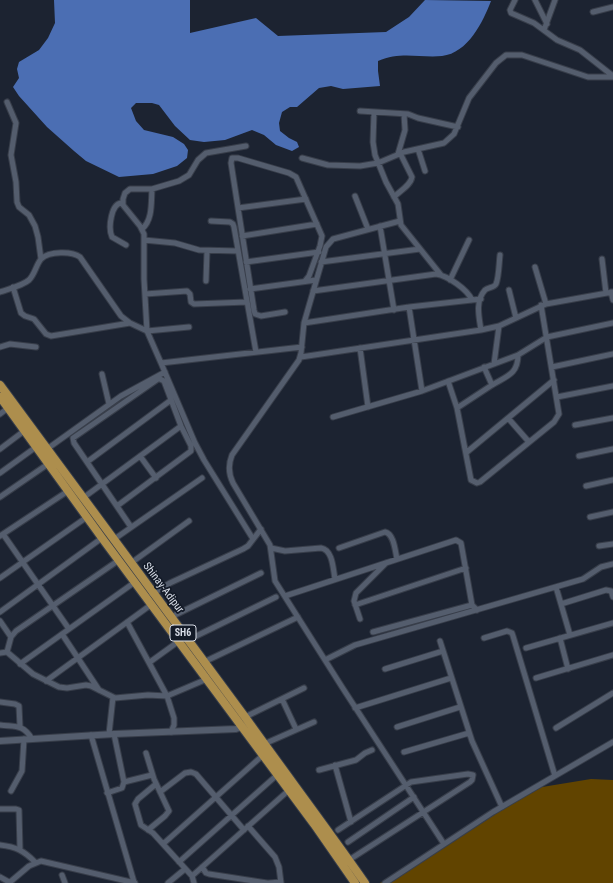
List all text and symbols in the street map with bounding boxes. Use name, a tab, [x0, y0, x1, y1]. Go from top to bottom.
street label: Shinay-Adipur	[140, 560, 186, 616]
road number: SH6	[170, 625, 196, 641]

